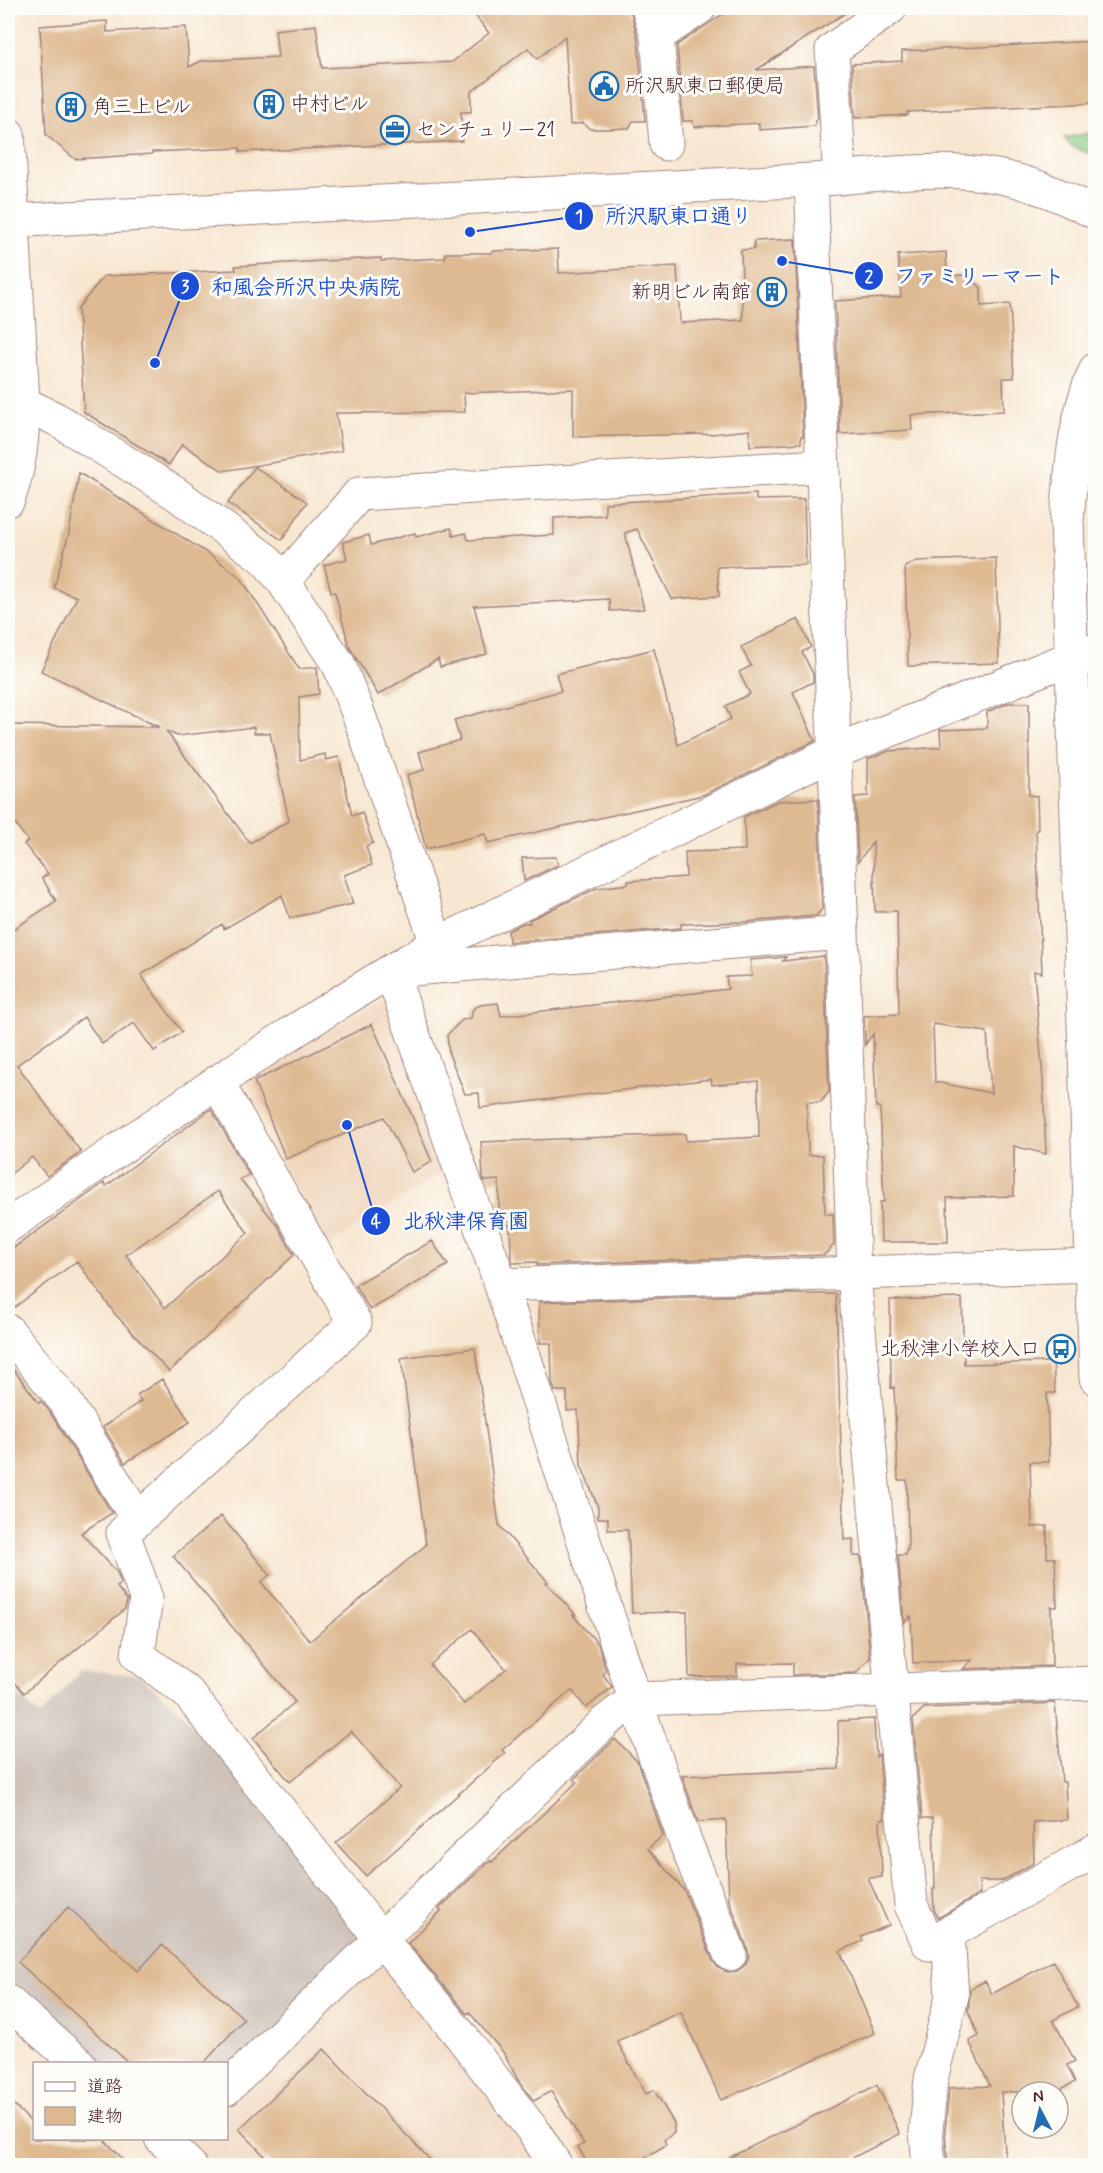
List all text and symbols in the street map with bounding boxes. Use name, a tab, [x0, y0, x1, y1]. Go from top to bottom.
public building icon: 所沢駅東口郵便局	[588, 70, 620, 102]
place label: 所沢駅東口郵便局	[625, 73, 785, 100]
building icon: 中村ビル	[253, 88, 285, 120]
building icon: 角三上ビル	[55, 91, 87, 123]
place label: 中村ビル	[290, 91, 370, 118]
place label: 角三上ビル	[92, 94, 192, 121]
office icon: センチュリー21	[379, 114, 411, 146]
place label: センチュリー21	[416, 117, 555, 144]
callout: 所沢駅東口通り	[564, 196, 765, 235]
text: 所沢駅東口通り	[606, 203, 753, 231]
text: 1	[575, 205, 583, 229]
callout: ファミリーマート	[854, 256, 1076, 295]
text: ファミリーマート	[896, 263, 1064, 291]
text: 2	[865, 265, 874, 289]
callout: 和風会所沢中央病院	[170, 267, 413, 306]
text: 和風会所沢中央病院	[212, 274, 401, 302]
text: 3	[181, 275, 190, 299]
building icon: 新明ビル南館	[756, 276, 788, 308]
place label: 新明ビル南館	[631, 279, 751, 306]
callout: 北秋津保育園	[361, 1202, 541, 1241]
text: 北秋津保育園	[403, 1208, 529, 1236]
text: 4	[371, 1210, 382, 1234]
bus stop icon: 北秋津小学校入口	[1045, 1333, 1077, 1365]
place label: 北秋津小学校入口	[880, 1336, 1040, 1363]
legend	[33, 2062, 228, 2140]
text: 道路	[87, 2075, 123, 2099]
north arrow	[1010, 2080, 1070, 2140]
text: N	[1032, 2086, 1045, 2108]
text: 建物	[87, 2105, 123, 2129]

